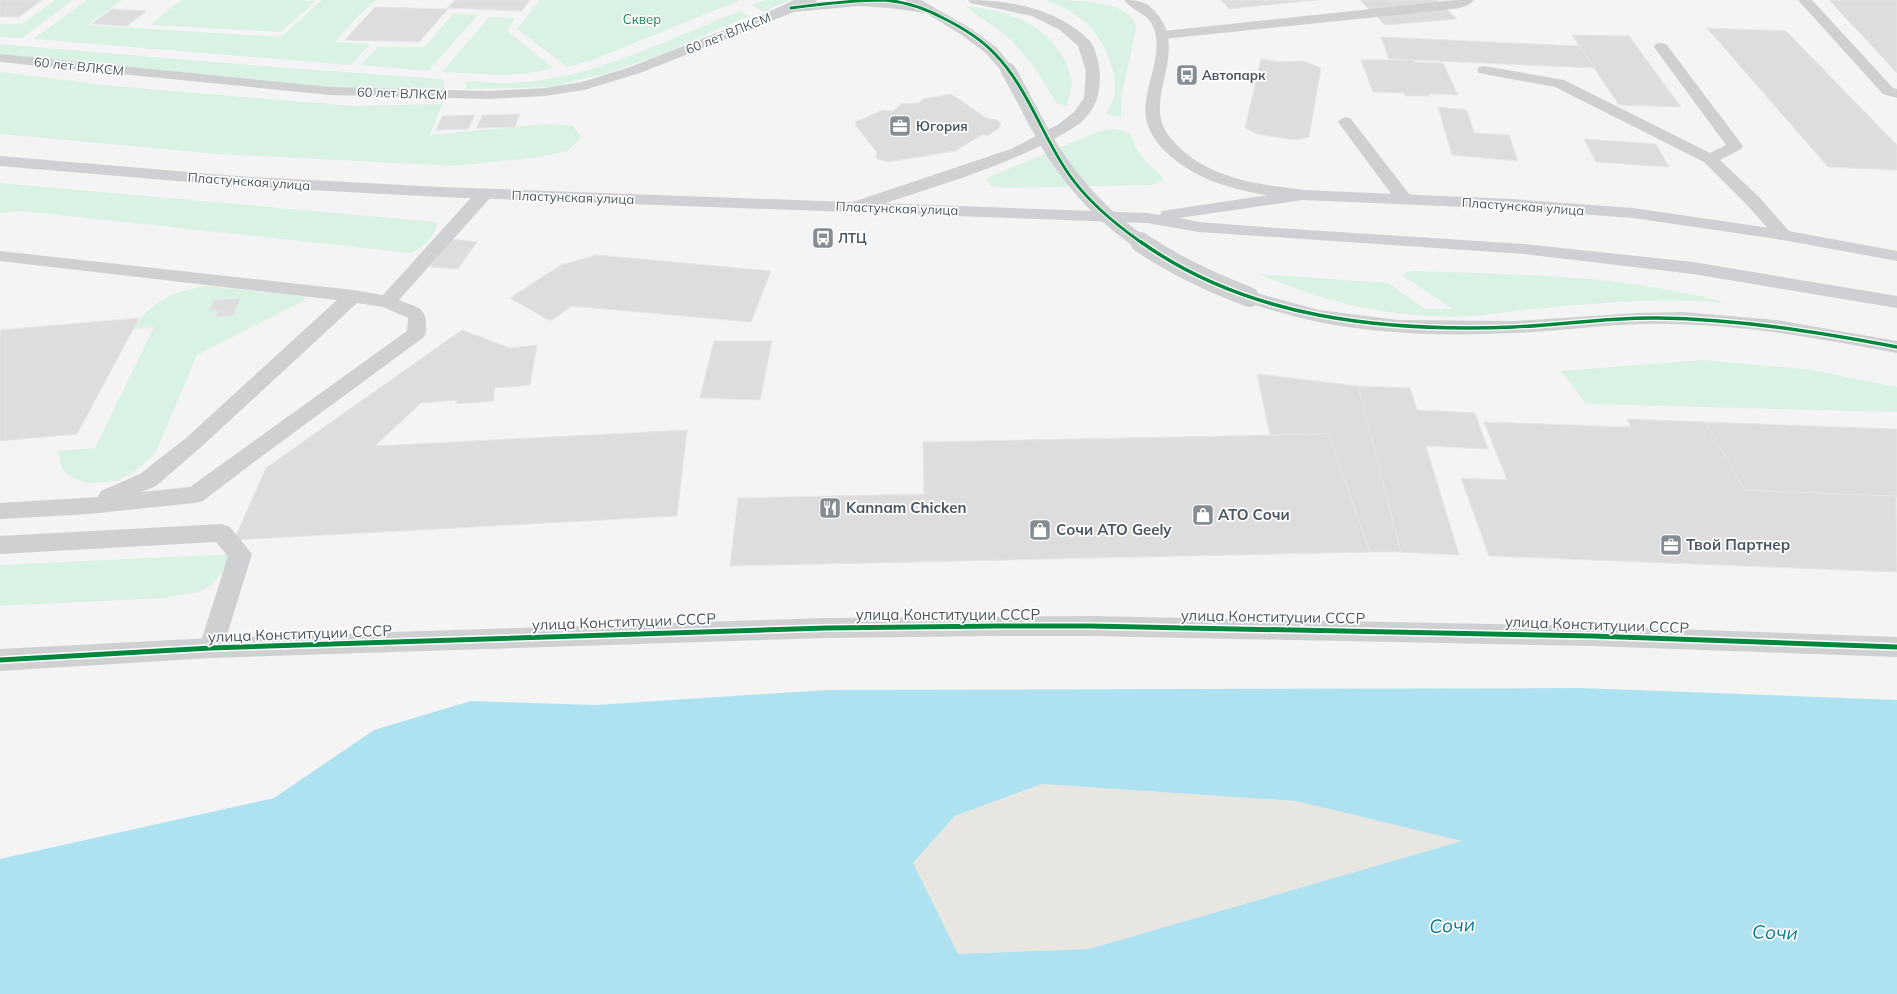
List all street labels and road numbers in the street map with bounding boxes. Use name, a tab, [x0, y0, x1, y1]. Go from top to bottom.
street label: 60 лет ВЛКСМ	[683, 9, 773, 57]
street label: 60 лет ВЛКСМ	[33, 53, 125, 79]
street label: 60 лет ВЛКСМ	[357, 83, 447, 103]
street label: Пластунская улица	[187, 169, 311, 193]
street label: Пластунская улица	[511, 187, 635, 207]
street label: Пластунская улица	[1461, 194, 1585, 218]
street label: Пластунская улица	[835, 198, 959, 218]
street label: улица Конституции СССР	[856, 605, 1040, 624]
street label: улица Конституции СССР	[1181, 605, 1366, 628]
street label: улица Конституции СССР	[531, 609, 717, 634]
street label: улица Конституции СССР	[1504, 612, 1690, 637]
street label: улица Конституции СССР	[207, 621, 393, 646]

